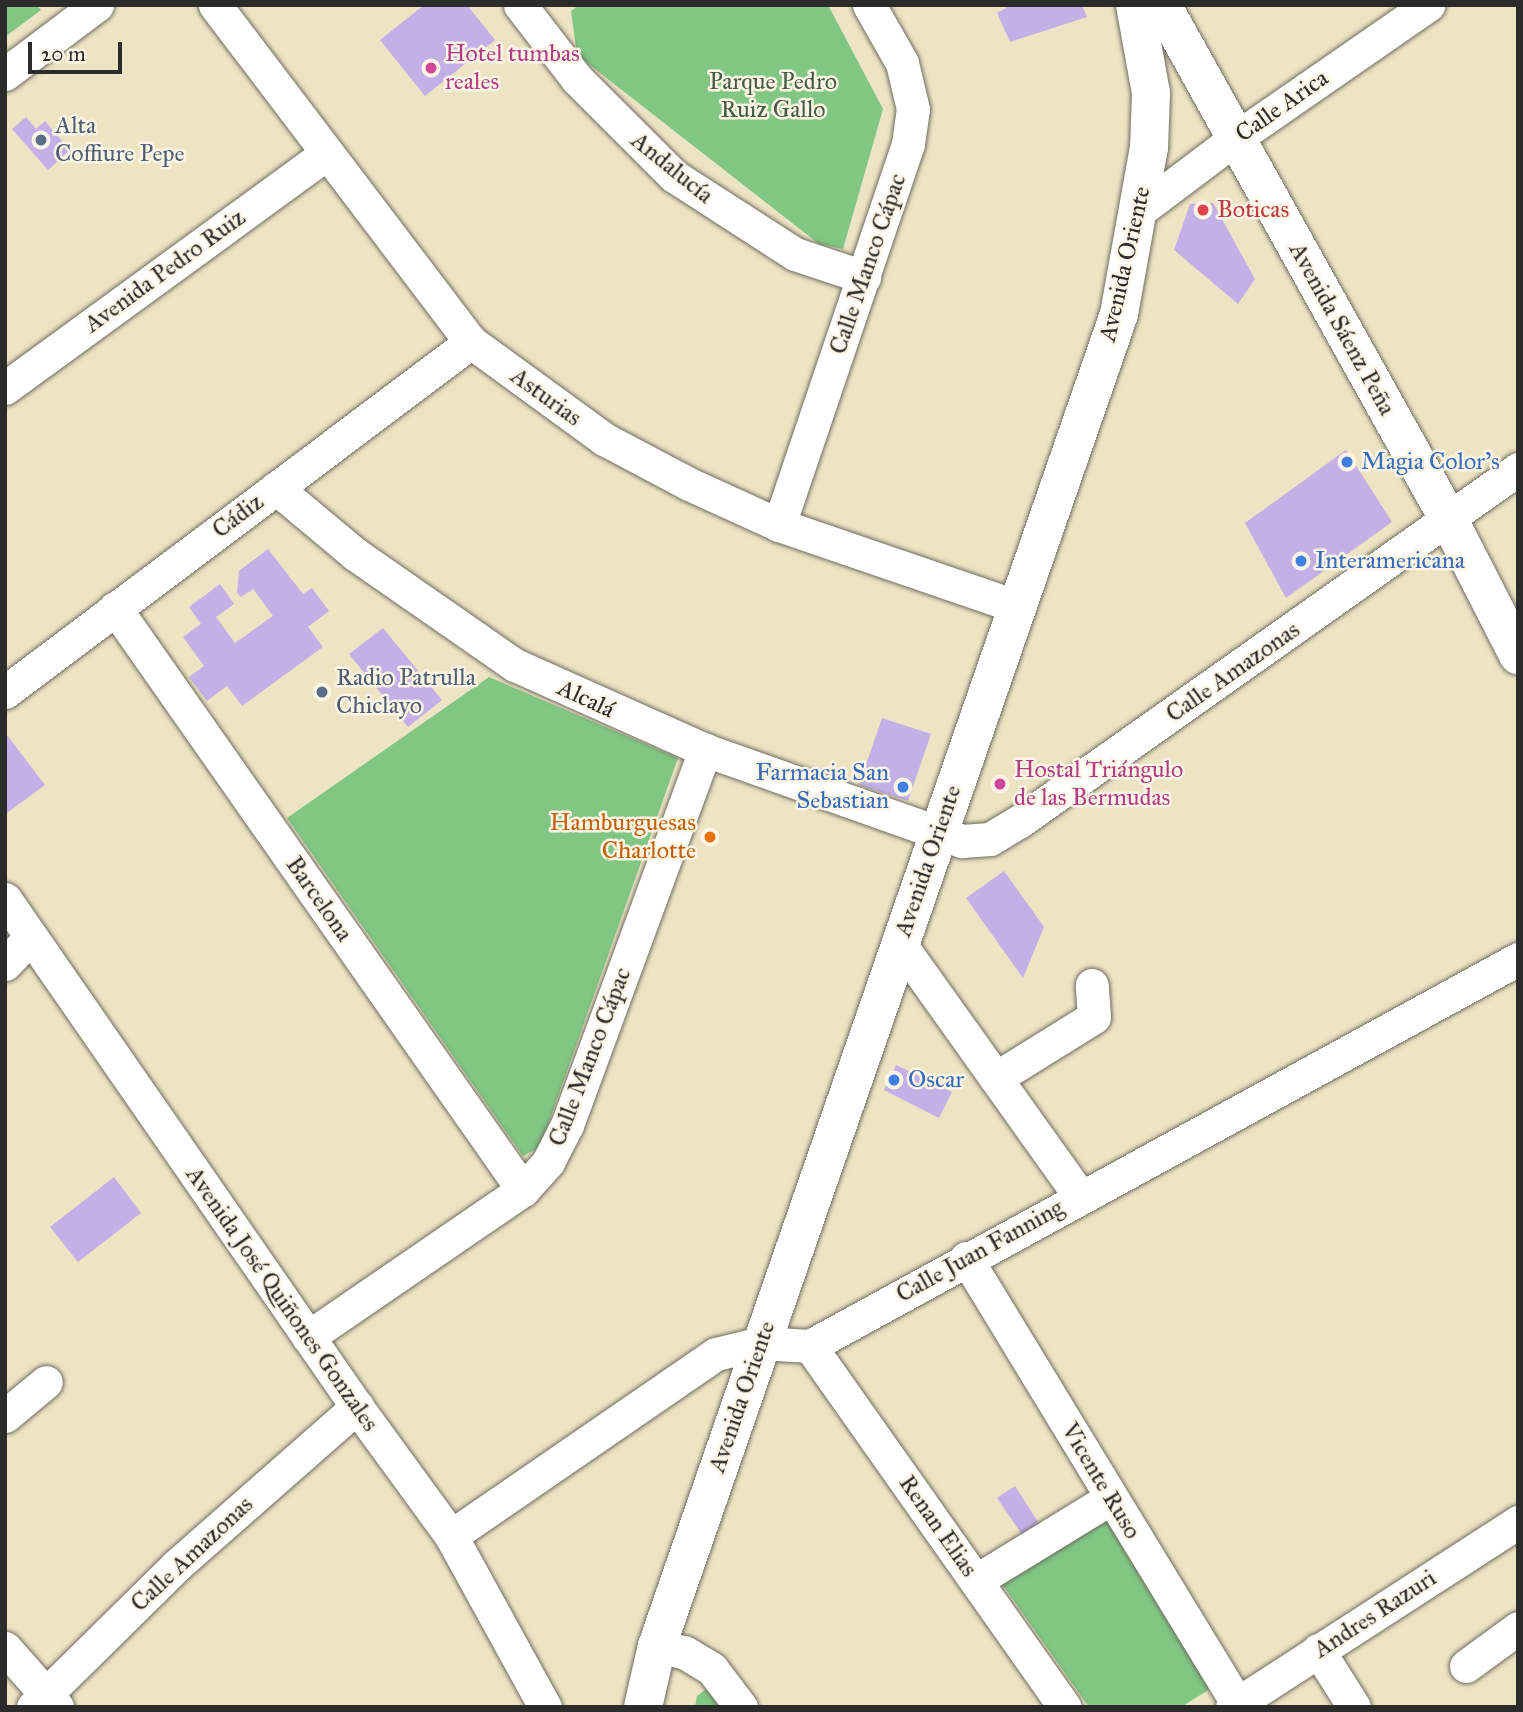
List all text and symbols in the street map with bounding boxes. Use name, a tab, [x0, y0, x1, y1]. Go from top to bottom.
scale bar	[32, 28, 126, 72]
place label: Hotel tumbas reales	[445, 40, 580, 96]
text: 20 m	[41, 41, 86, 67]
marker: Hotel tumbas reales	[423, 60, 439, 76]
street label: Calle Arica	[1230, 64, 1334, 148]
park label: Parque Pedro Ruiz Gallo	[709, 68, 837, 124]
place label: Alta Coffiure Pepe	[55, 112, 185, 168]
street label: Andalucía	[625, 126, 719, 210]
marker: Alta Coffiure Pepe	[33, 132, 49, 148]
street label: Calle Manco Cápac	[824, 170, 912, 358]
street label: Avenida Oriente	[1093, 184, 1157, 344]
place label: Boticas	[1217, 196, 1289, 224]
marker: Boticas	[1195, 202, 1211, 218]
street label: Avenida Pedro Ruiz	[79, 203, 251, 339]
street label: Avenida Sáenz Peña	[1283, 238, 1401, 420]
street label: Asturias	[505, 362, 587, 432]
place label: Magia Color's	[1361, 448, 1500, 476]
marker: Magia Color's	[1339, 454, 1355, 470]
street label: Cádiz	[207, 488, 269, 544]
place label: Interamericana	[1315, 547, 1465, 575]
marker: Interamericana	[1293, 553, 1309, 569]
street label: Calle Amazonas	[1161, 615, 1305, 729]
place label: Radio Patrulla Chiclayo	[336, 664, 476, 720]
street label: Alcalá	[553, 673, 619, 725]
marker: Radio Patrulla Chiclayo	[314, 684, 330, 700]
place label: Hostal Triángulo de las Bermudas	[1014, 756, 1183, 812]
place label: Farmacia San Sebastian	[755, 759, 889, 815]
marker: Hostal Triángulo de las Bermudas	[992, 776, 1008, 792]
marker: Farmacia San Sebastian	[895, 779, 911, 795]
street label: Avenida Oriente	[889, 781, 967, 941]
place label: Hamburguesas Charlotte	[550, 809, 696, 865]
marker: Hamburguesas Charlotte	[702, 829, 718, 845]
street label: Barcelona	[279, 851, 359, 947]
street label: Calle Manco Cápac	[543, 964, 637, 1150]
place label: Oscar	[908, 1066, 964, 1094]
marker: Oscar	[886, 1072, 902, 1088]
street label: Avenida José Quiñones Gonzales	[179, 1161, 385, 1437]
street label: Calle Juan Fanning	[891, 1193, 1069, 1309]
street label: Avenida Oriente	[703, 1317, 781, 1477]
street label: Vicente Ruso	[1055, 1418, 1147, 1544]
street label: Renan Elias	[893, 1470, 983, 1582]
street label: Calle Amazonas	[125, 1490, 259, 1618]
street label: Andres Razuri	[1308, 1564, 1442, 1664]

